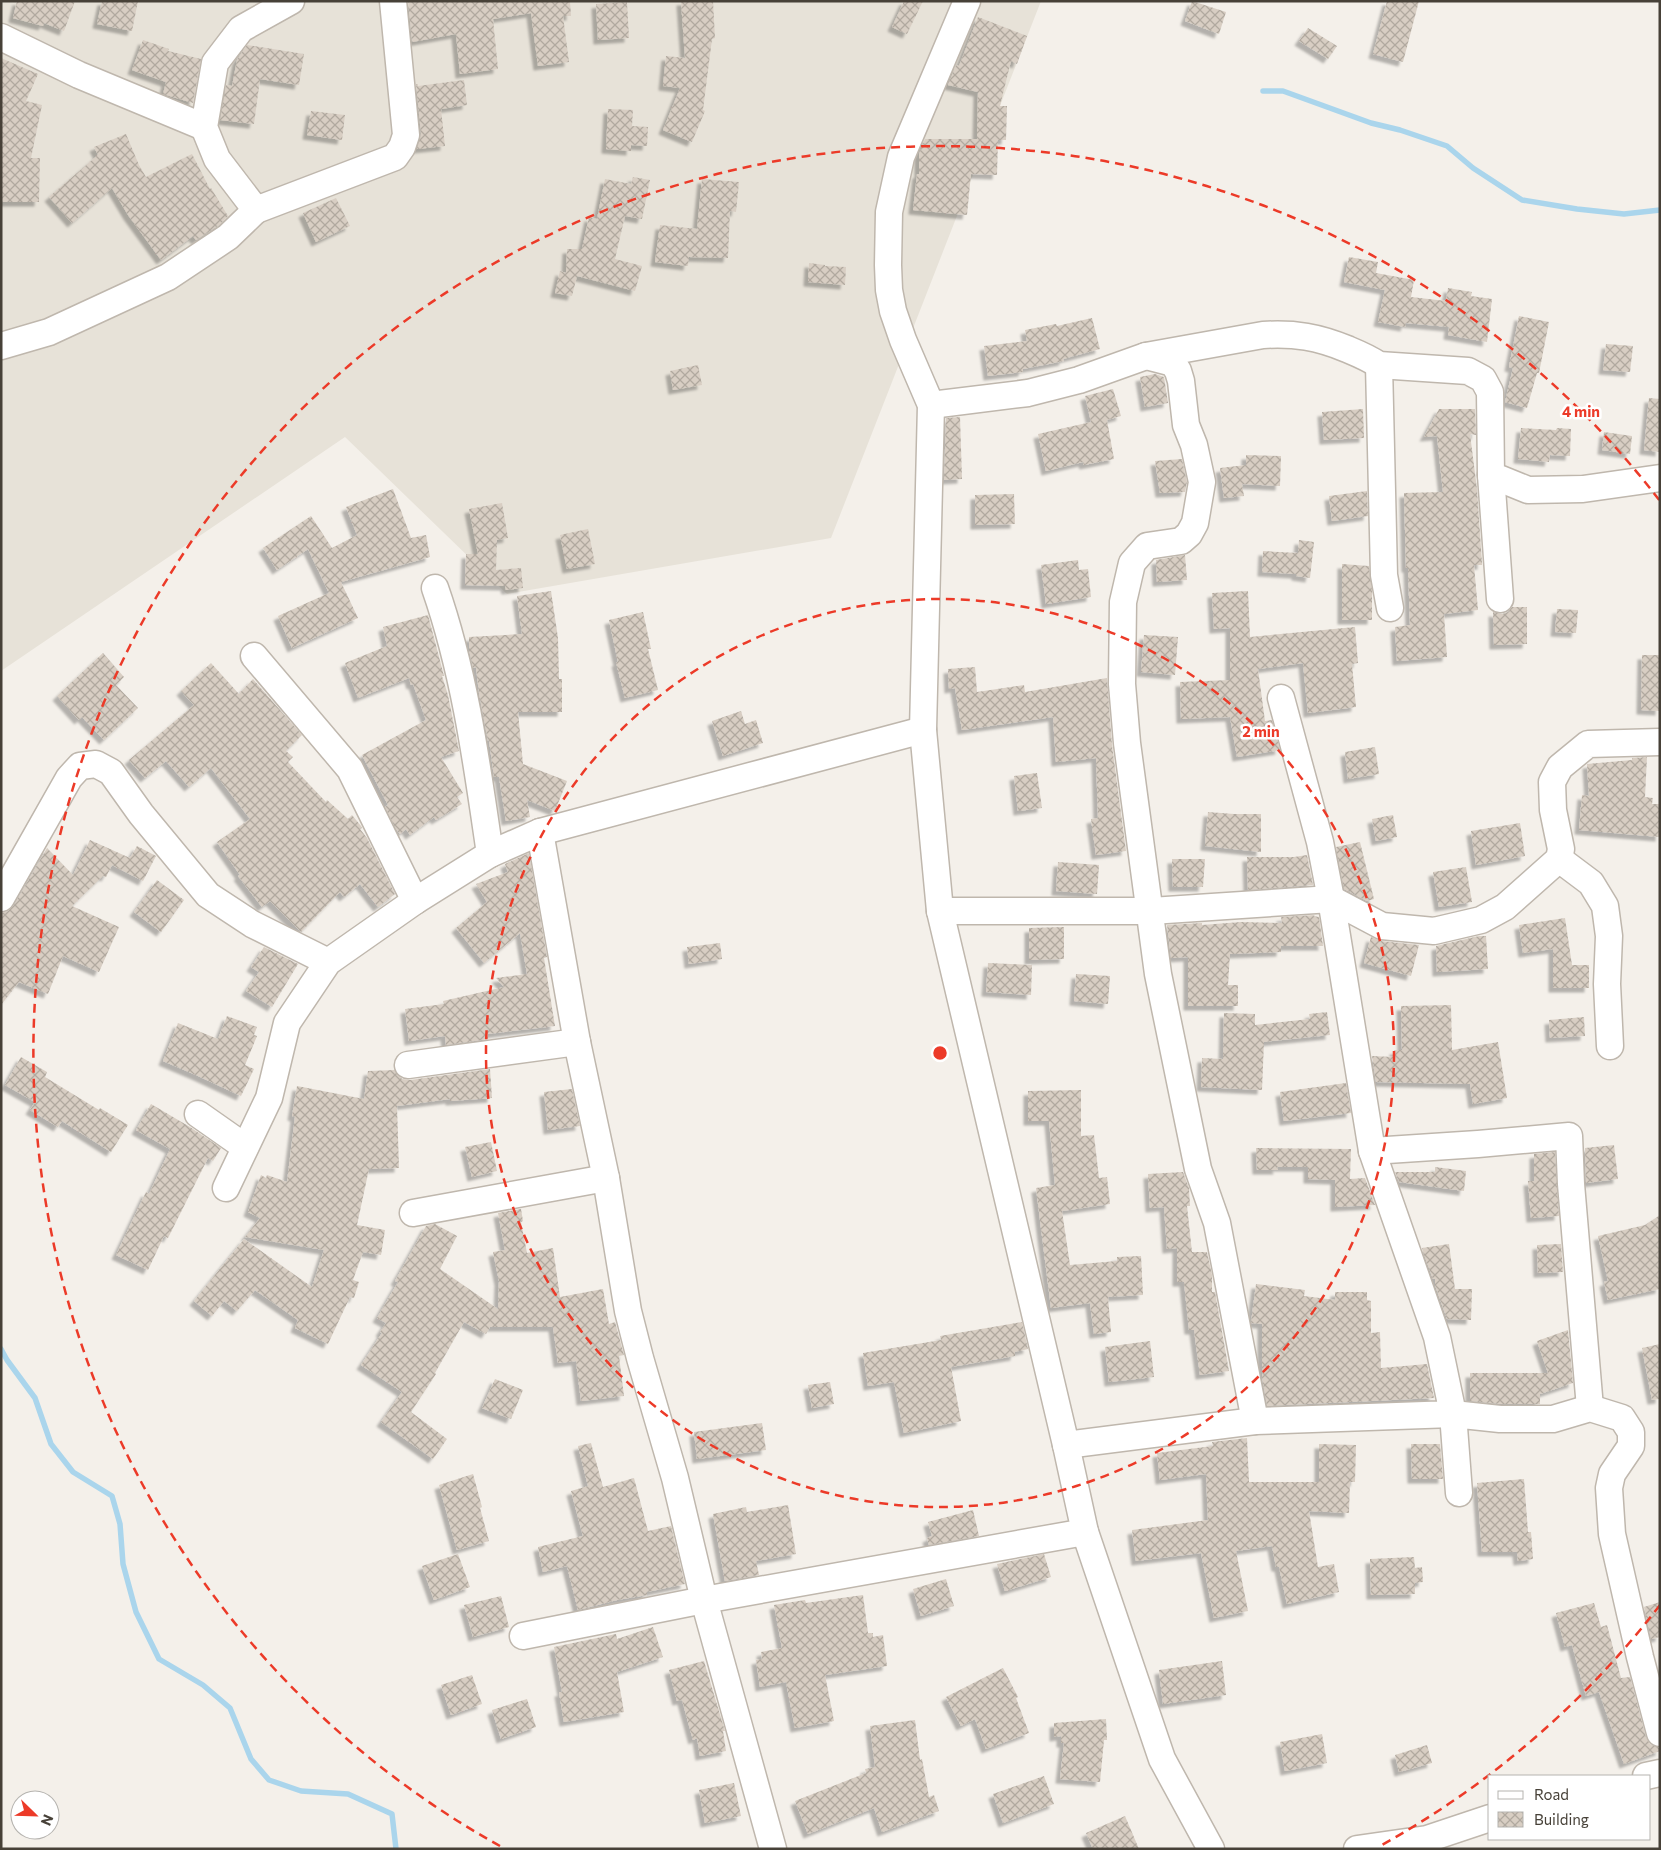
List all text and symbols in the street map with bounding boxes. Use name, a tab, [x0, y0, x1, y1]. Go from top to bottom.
text: 4 min	[1562, 402, 1600, 420]
text: 2 min	[1242, 722, 1280, 740]
centre of rings	[931, 1044, 949, 1062]
legend	[1488, 1775, 1651, 1840]
text: Road	[1534, 1785, 1569, 1803]
north arrow	[10, 1790, 60, 1840]
text: Building	[1534, 1810, 1589, 1828]
text: N	[38, 1812, 57, 1828]

